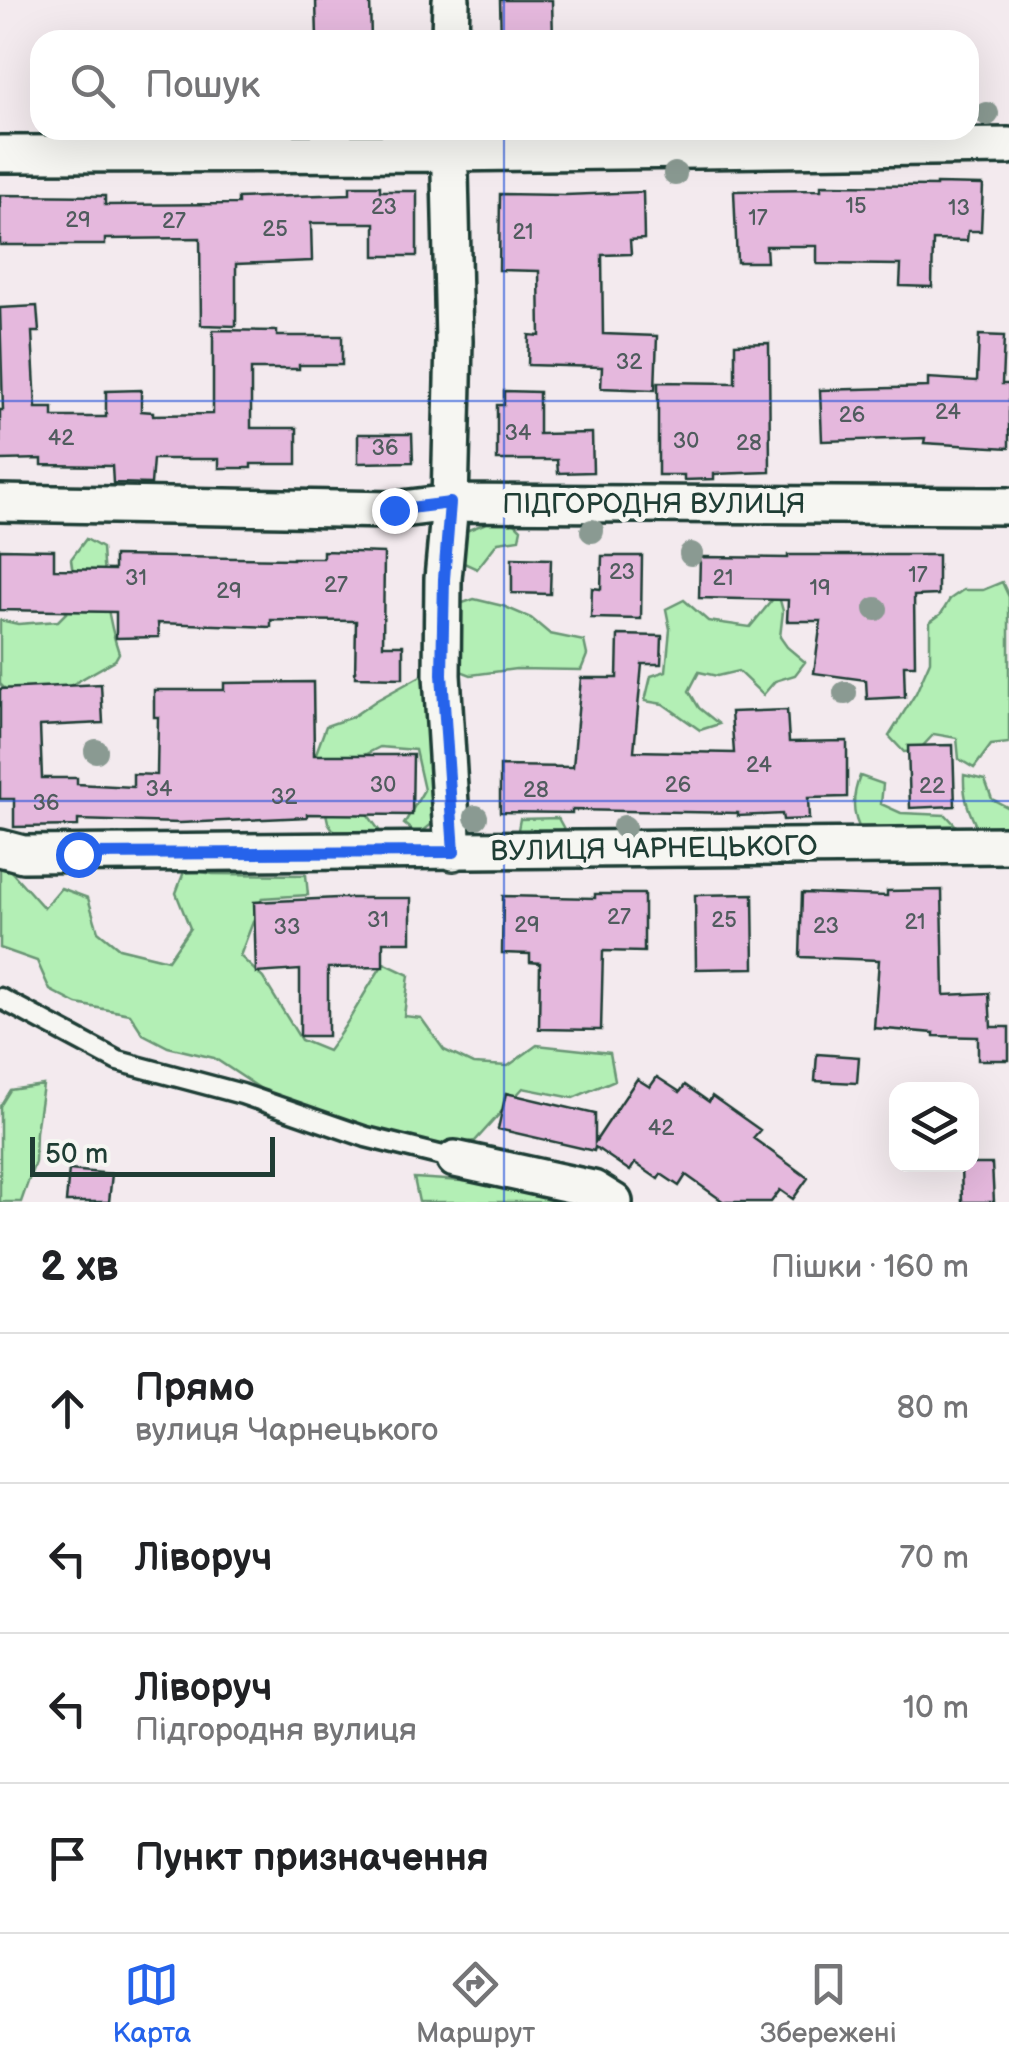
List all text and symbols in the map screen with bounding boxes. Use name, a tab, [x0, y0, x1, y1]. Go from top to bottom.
search box	[30, 30, 979, 140]
icon: search	[65, 58, 120, 113]
text: Пошук	[145, 63, 260, 108]
house number: 15	[845, 193, 867, 220]
house number: 23	[371, 194, 397, 221]
house number: 13	[948, 195, 970, 222]
house number: 17	[748, 205, 768, 232]
house number: 29	[65, 207, 91, 234]
house number: 27	[162, 208, 186, 235]
house number: 25	[262, 216, 288, 243]
house number: 21	[512, 219, 534, 246]
house number: 32	[616, 349, 642, 376]
house number: 24	[935, 399, 962, 426]
house number: 26	[839, 402, 865, 429]
house number: 34	[505, 420, 532, 447]
house number: 42	[48, 425, 74, 452]
house number: 30	[673, 428, 699, 455]
house number: 28	[736, 430, 762, 457]
house number: 36	[372, 435, 398, 462]
route end	[372, 488, 418, 534]
street label: ПІДГОРОДНЯ ВУЛИЦЯ	[502, 488, 806, 521]
house number: 23	[609, 559, 635, 586]
house number: 17	[908, 562, 928, 589]
house number: 31	[125, 565, 147, 592]
house number: 21	[712, 565, 734, 592]
house number: 27	[324, 572, 348, 599]
house number: 19	[809, 575, 831, 602]
house number: 29	[216, 578, 242, 605]
house number: 24	[746, 752, 773, 779]
house number: 30	[370, 772, 396, 799]
house number: 26	[665, 772, 691, 799]
house number: 22	[919, 773, 945, 800]
house number: 34	[146, 776, 173, 803]
house number: 28	[523, 777, 549, 804]
house number: 32	[271, 784, 297, 811]
house number: 36	[33, 790, 59, 817]
street label: ВУЛИЦЯ ЧАРНЕЦЬКОГО	[490, 830, 818, 868]
route start	[56, 832, 102, 878]
house number: 27	[607, 904, 631, 931]
house number: 31	[367, 907, 389, 934]
house number: 25	[711, 907, 737, 934]
house number: 21	[904, 909, 926, 936]
house number: 29	[514, 912, 540, 939]
house number: 23	[813, 913, 839, 940]
house number: 33	[273, 914, 301, 941]
map controls	[889, 1082, 979, 1172]
button: layers	[889, 1082, 979, 1172]
house number: 42	[648, 1115, 674, 1142]
scale bar	[30, 1132, 275, 1176]
text: 50 m	[45, 1138, 108, 1171]
text: 2 хв	[40, 1242, 118, 1293]
text: Пішки · 160 m	[771, 1248, 969, 1287]
text: Прямо	[135, 1366, 254, 1411]
icon: ahead	[40, 1381, 95, 1436]
text: 80 m	[896, 1389, 969, 1428]
text: вулиця Чарнецького	[135, 1411, 438, 1450]
icon: left	[40, 1531, 95, 1586]
text: Ліворуч	[135, 1536, 272, 1581]
text: 70 m	[899, 1539, 969, 1578]
text: Ліворуч	[135, 1666, 272, 1711]
icon: left	[40, 1681, 95, 1736]
text: 10 m	[903, 1689, 969, 1728]
text: Підгородня вулиця	[135, 1711, 417, 1750]
icon: arrive	[40, 1831, 95, 1886]
text: Пункт призначення	[135, 1836, 489, 1881]
tab: Карта	[112, 1957, 191, 2050]
tab: Маршрут	[416, 1957, 535, 2050]
tab: Збережені	[760, 1957, 897, 2050]

